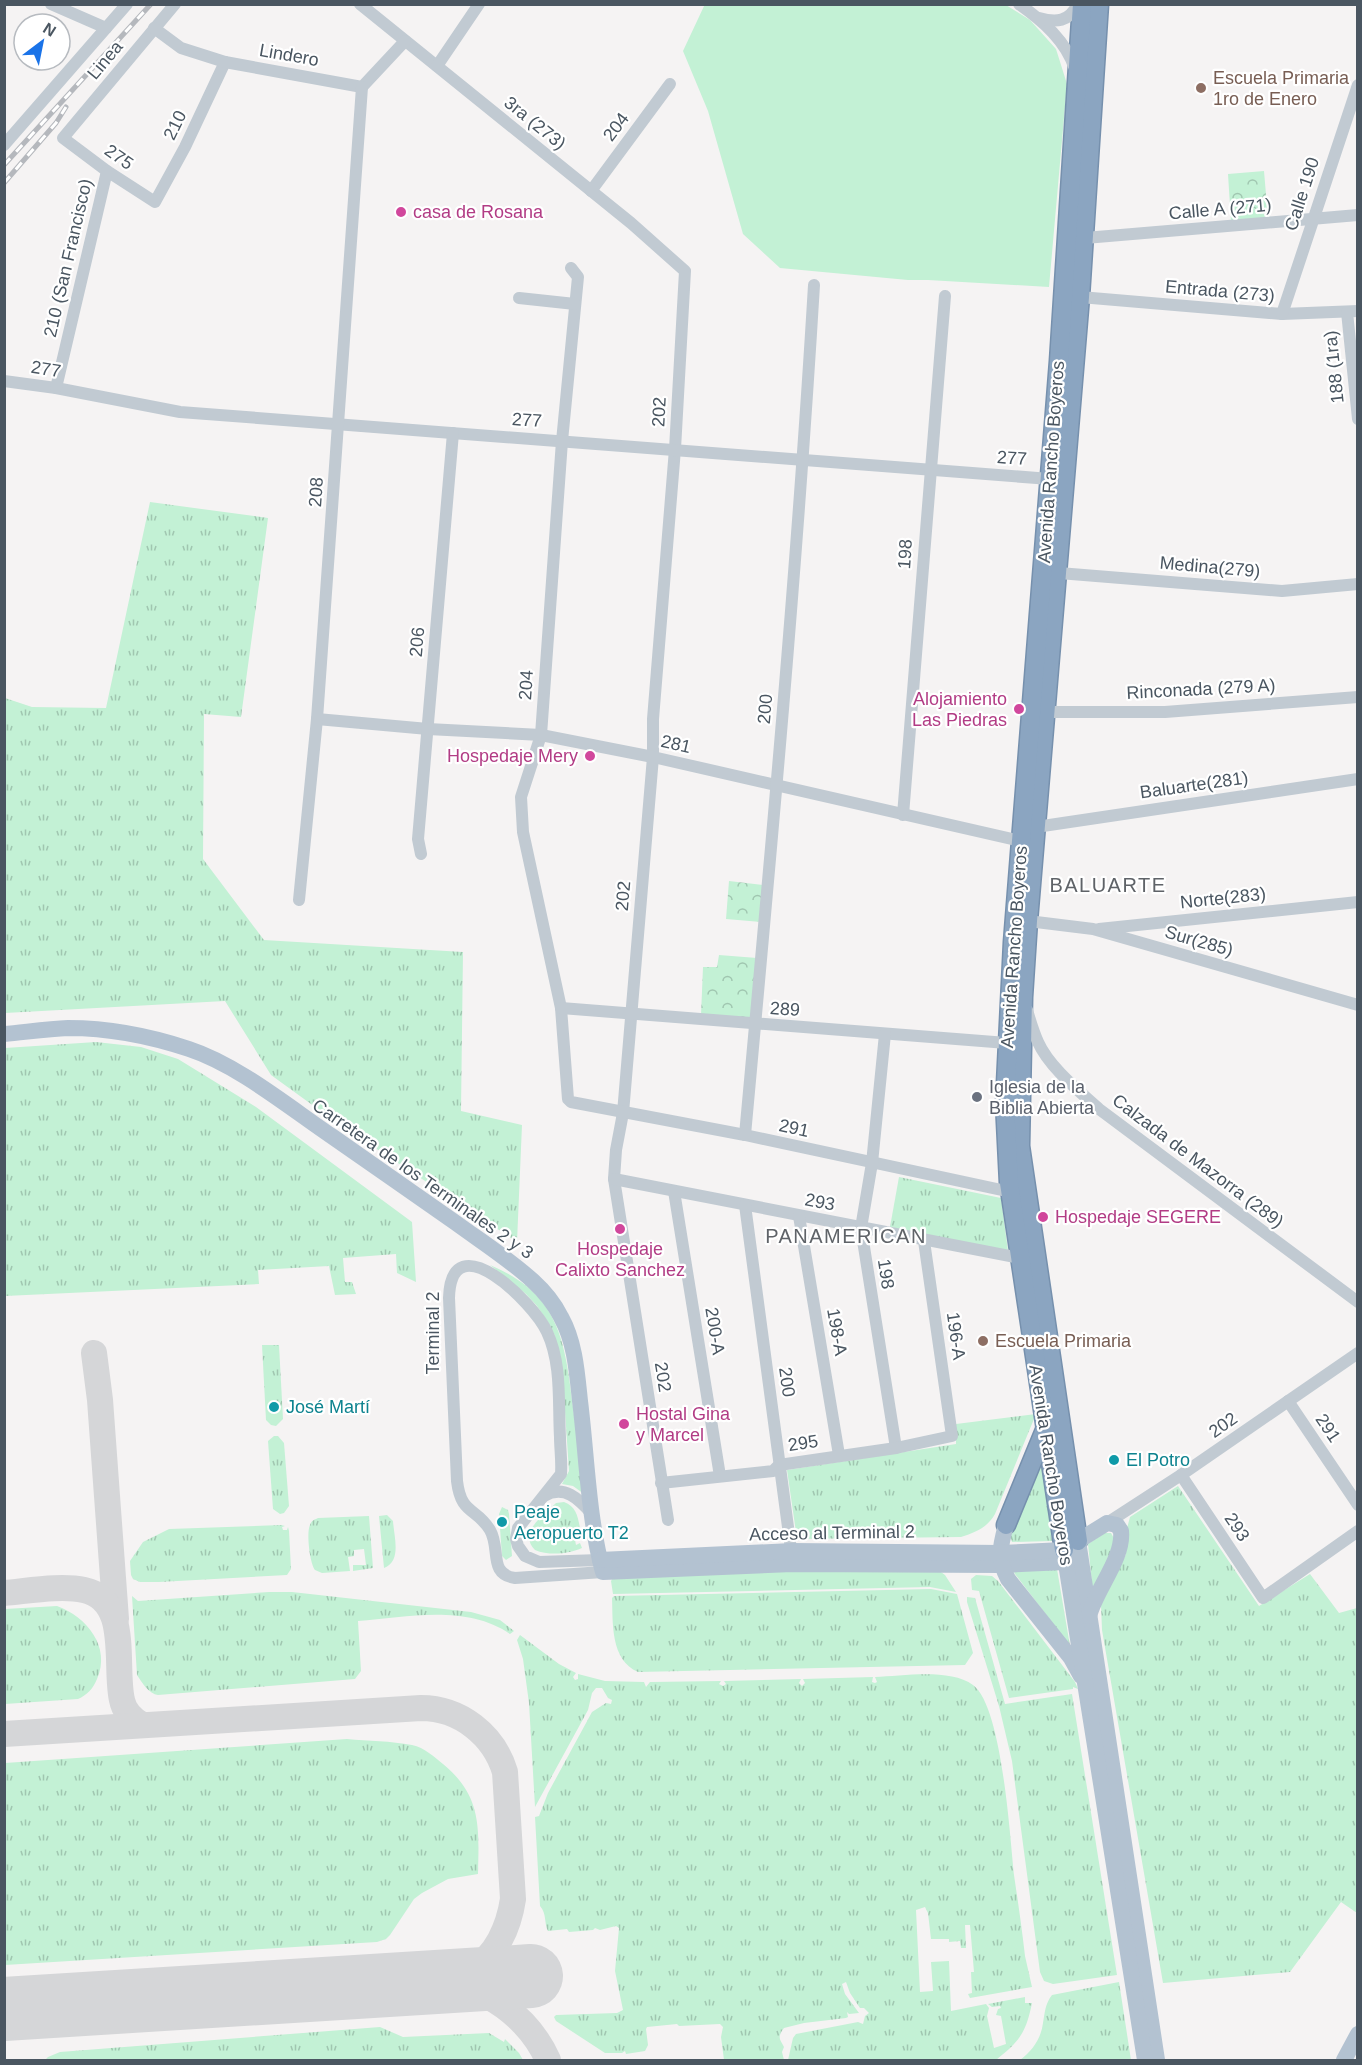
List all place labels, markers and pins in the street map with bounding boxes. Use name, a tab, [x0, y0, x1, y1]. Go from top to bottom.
place label: Escuela Primaria 1ro de Enero	[1213, 68, 1350, 109]
marker: Escuela Primaria 1ro de Enero	[1194, 81, 1208, 95]
place label: casa de Rosana	[413, 202, 544, 222]
marker: casa de Rosana	[394, 205, 408, 219]
place label: Alojamiento Las Piedras	[912, 689, 1007, 730]
marker: Alojamiento Las Piedras	[1012, 702, 1026, 716]
place label: Hospedaje Mery	[447, 746, 578, 766]
marker: Hospedaje Mery	[583, 749, 597, 763]
place label: Iglesia de la Biblia Abierta	[989, 1077, 1095, 1118]
marker: Iglesia de la Biblia Abierta	[970, 1090, 984, 1104]
place label: Hospedaje SEGERE	[1055, 1207, 1221, 1227]
marker: Hospedaje SEGERE	[1036, 1210, 1050, 1224]
marker: Hospedaje Calixto Sanchez	[613, 1222, 627, 1236]
place label: Hospedaje Calixto Sanchez	[555, 1239, 685, 1280]
place label: Escuela Primaria	[995, 1331, 1132, 1351]
marker: Escuela Primaria	[976, 1334, 990, 1348]
place label: José Martí	[286, 1397, 370, 1417]
marker: José Martí	[267, 1400, 281, 1414]
place label: Hostal Gina y Marcel	[636, 1404, 731, 1445]
marker: Hostal Gina y Marcel	[617, 1417, 631, 1431]
place label: El Potro	[1126, 1450, 1190, 1470]
marker: El Potro	[1107, 1453, 1121, 1467]
place label: Peaje Aeropuerto T2	[514, 1502, 629, 1543]
marker: Peaje Aeropuerto T2	[495, 1515, 509, 1529]

